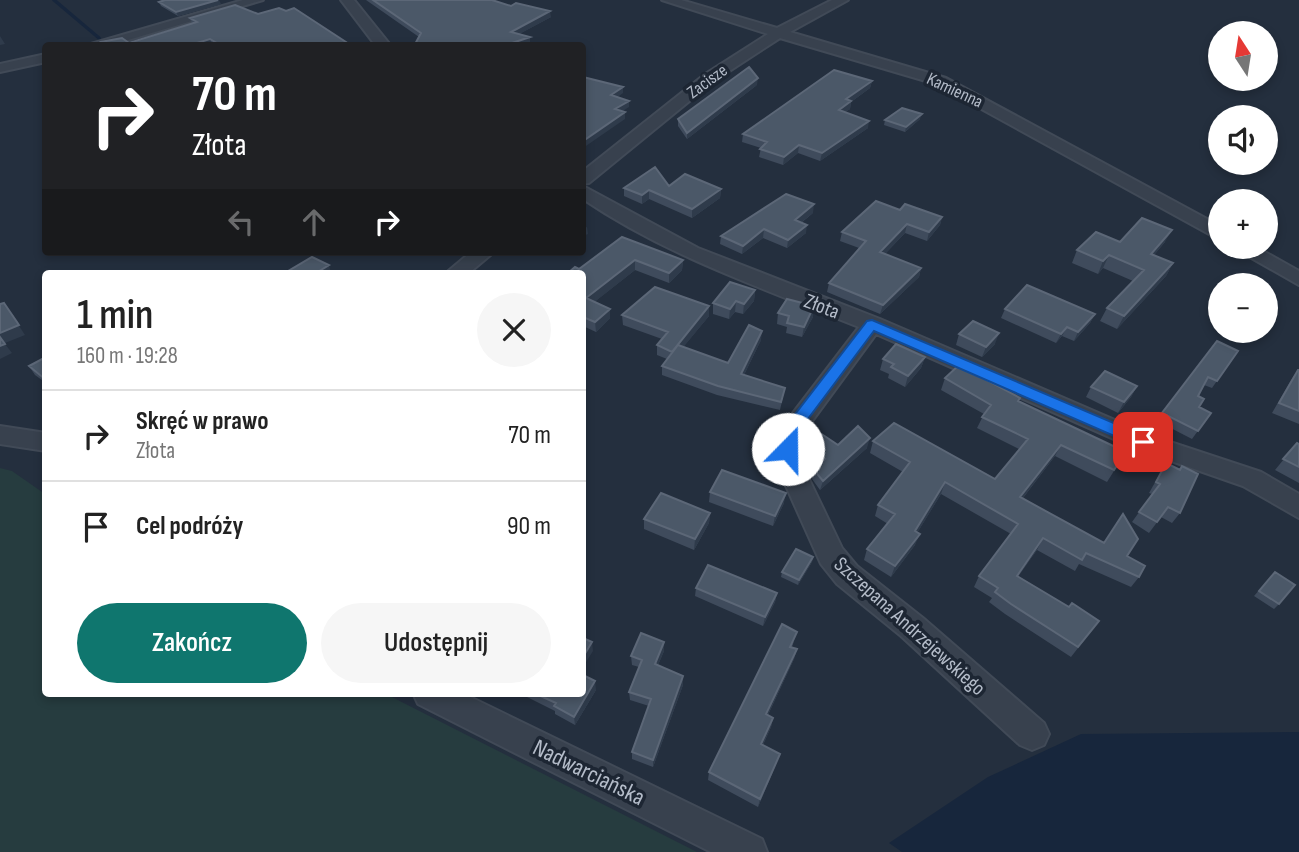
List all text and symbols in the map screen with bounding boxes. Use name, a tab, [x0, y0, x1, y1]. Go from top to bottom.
north arrow	[1208, 21, 1278, 91]
map controls	[1208, 21, 1278, 343]
street label: Zacisze	[683, 60, 731, 103]
text: 70 m	[192, 66, 277, 125]
street label: Kamienna	[923, 68, 986, 113]
icon: right	[77, 70, 168, 161]
button: sound	[1208, 105, 1278, 175]
text: Złota	[192, 126, 246, 165]
button: +	[1208, 189, 1278, 259]
icon: left	[222, 203, 260, 241]
icon: ahead	[295, 203, 333, 241]
icon: right	[368, 203, 406, 241]
button: −	[1208, 273, 1278, 343]
street label: Złota	[801, 288, 843, 325]
text: 1 min	[77, 290, 153, 341]
button: close	[477, 293, 551, 367]
text: 160 m · 19:28	[77, 342, 178, 370]
text: Skręć w prawo	[136, 406, 269, 437]
position arrow	[751, 412, 825, 486]
pin	[1113, 412, 1173, 472]
icon: right	[77, 417, 115, 455]
text: 70 m	[508, 420, 551, 451]
icon: arrive	[1124, 423, 1162, 461]
text: Złota	[136, 437, 175, 465]
icon: arrive	[77, 508, 115, 546]
text: Cel podróży	[136, 511, 243, 542]
text: 90 m	[507, 511, 551, 542]
street label: Szczepana Andrzejewskiego	[829, 552, 990, 701]
button: Zakończ	[77, 603, 307, 683]
button: Udostępnij	[321, 603, 551, 683]
street label: Nadwarciańska	[528, 733, 650, 812]

